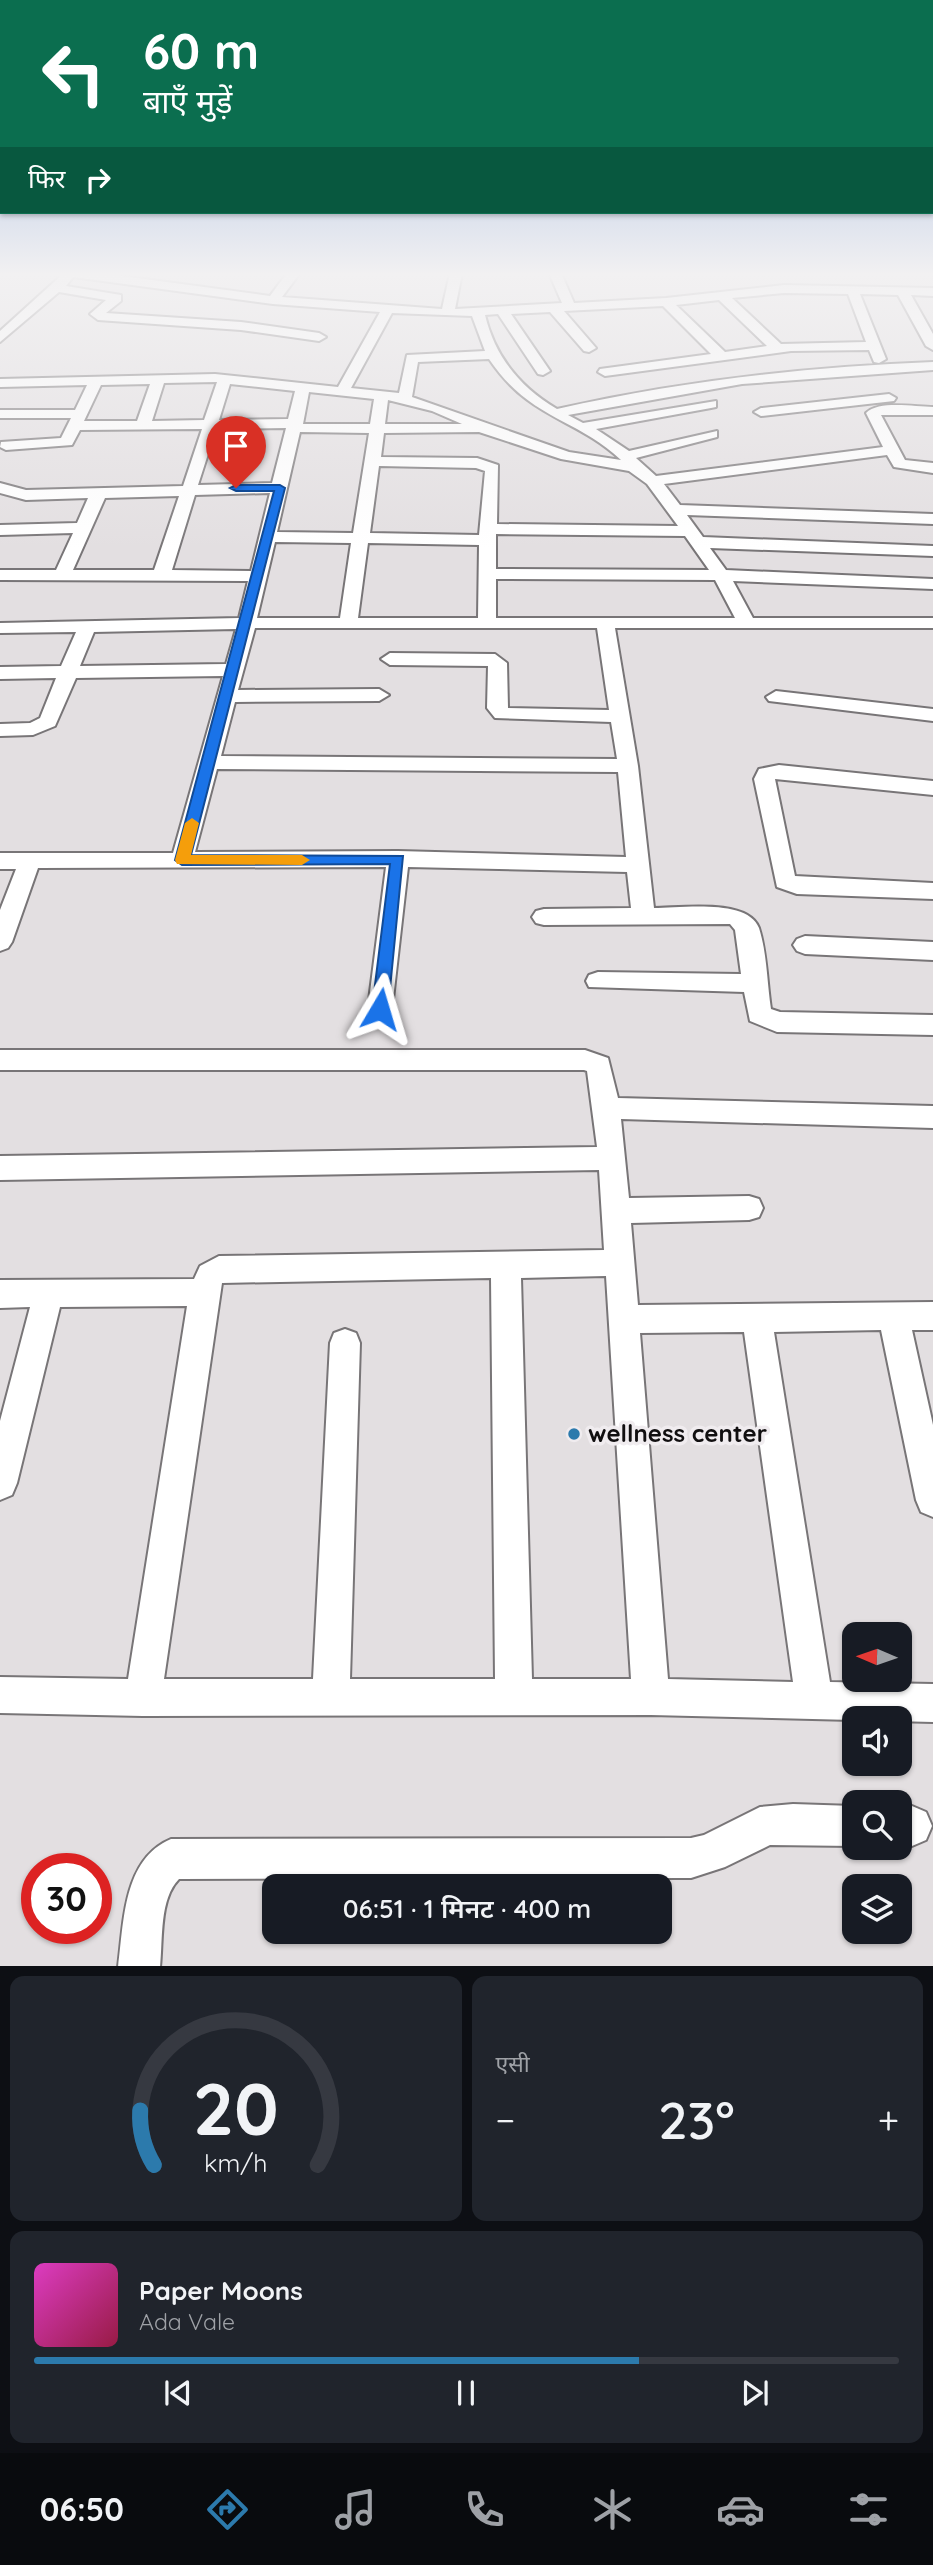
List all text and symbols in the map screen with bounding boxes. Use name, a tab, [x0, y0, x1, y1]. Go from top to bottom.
text: 60 m	[143, 20, 259, 81]
icon: left	[28, 28, 119, 119]
text: बाएँ मुड़ें	[143, 81, 232, 121]
icon: right	[79, 161, 117, 199]
text: फिर	[28, 162, 65, 195]
pin	[206, 416, 266, 488]
icon: arrive	[217, 427, 255, 465]
position arrow	[343, 972, 417, 1046]
place label: wellness center	[588, 1418, 767, 1448]
marker: wellness center	[566, 1426, 582, 1442]
north arrow	[842, 1622, 912, 1692]
map controls	[842, 1622, 912, 1944]
button: sound	[842, 1706, 912, 1776]
button: search	[842, 1790, 912, 1860]
speed limit sign: 30	[21, 1853, 112, 1944]
button: layers	[842, 1874, 912, 1944]
text: 06:51 · 1 मिनट · 400 m	[343, 1892, 591, 1925]
text: एसी	[496, 2049, 530, 2078]
text: 20	[193, 2062, 279, 2153]
text: 23°	[658, 2087, 735, 2152]
text: −	[496, 2096, 515, 2144]
text: +	[878, 2096, 899, 2144]
text: km/h	[204, 2146, 267, 2177]
text: Paper Moons	[139, 2274, 303, 2307]
text: Ada Vale	[139, 2307, 235, 2336]
icon: previous	[159, 2374, 197, 2412]
icon: pause	[447, 2374, 485, 2412]
icon: next	[736, 2374, 774, 2412]
icon: directions	[203, 2485, 252, 2534]
icon: music	[331, 2485, 380, 2534]
icon: phone	[460, 2485, 509, 2534]
icon: climate	[588, 2485, 637, 2534]
icon: car	[716, 2485, 765, 2534]
icon: filters	[844, 2485, 893, 2534]
text: 06:50	[40, 2489, 124, 2529]

